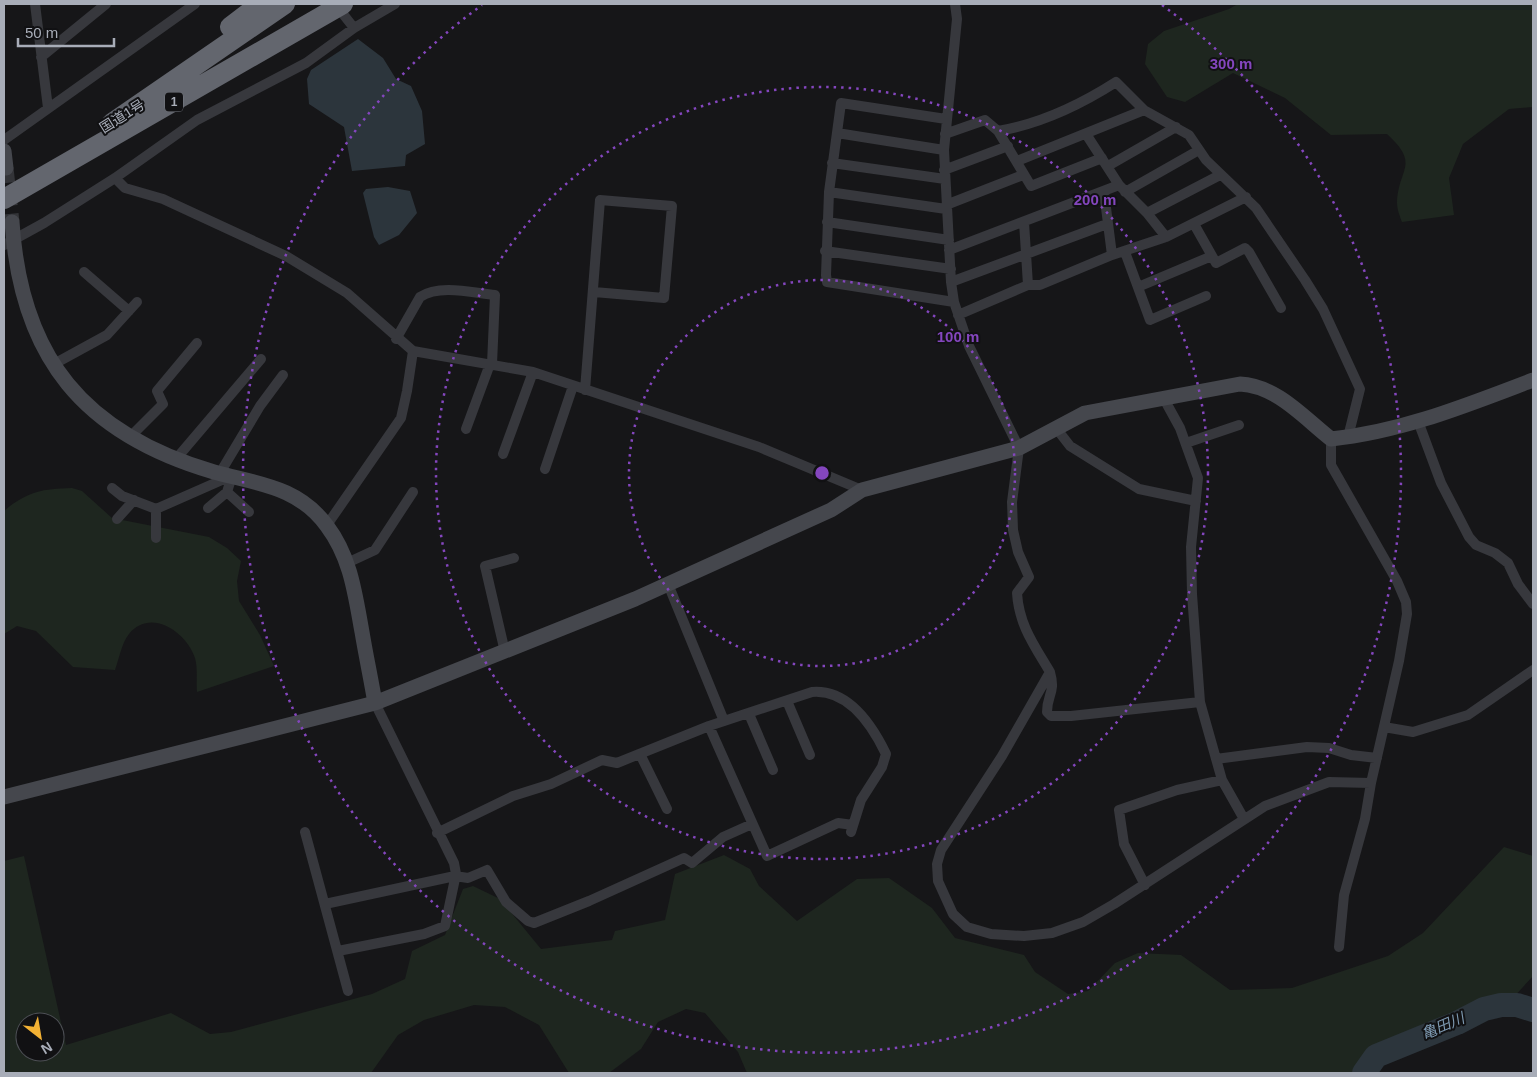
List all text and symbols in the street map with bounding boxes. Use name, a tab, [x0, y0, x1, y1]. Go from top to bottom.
scale bar	[18, 15, 114, 47]
text: 50 m	[25, 24, 58, 41]
text: 300 m	[1210, 55, 1252, 72]
road number: 1	[165, 92, 183, 111]
street label: 国道1号	[97, 96, 147, 136]
text: 200 m	[1074, 191, 1116, 208]
text: 100 m	[937, 328, 979, 345]
centre of rings	[813, 464, 831, 482]
water label: 亀田川	[1419, 1008, 1469, 1042]
north arrow	[15, 1012, 65, 1062]
text: N	[38, 1039, 55, 1058]

